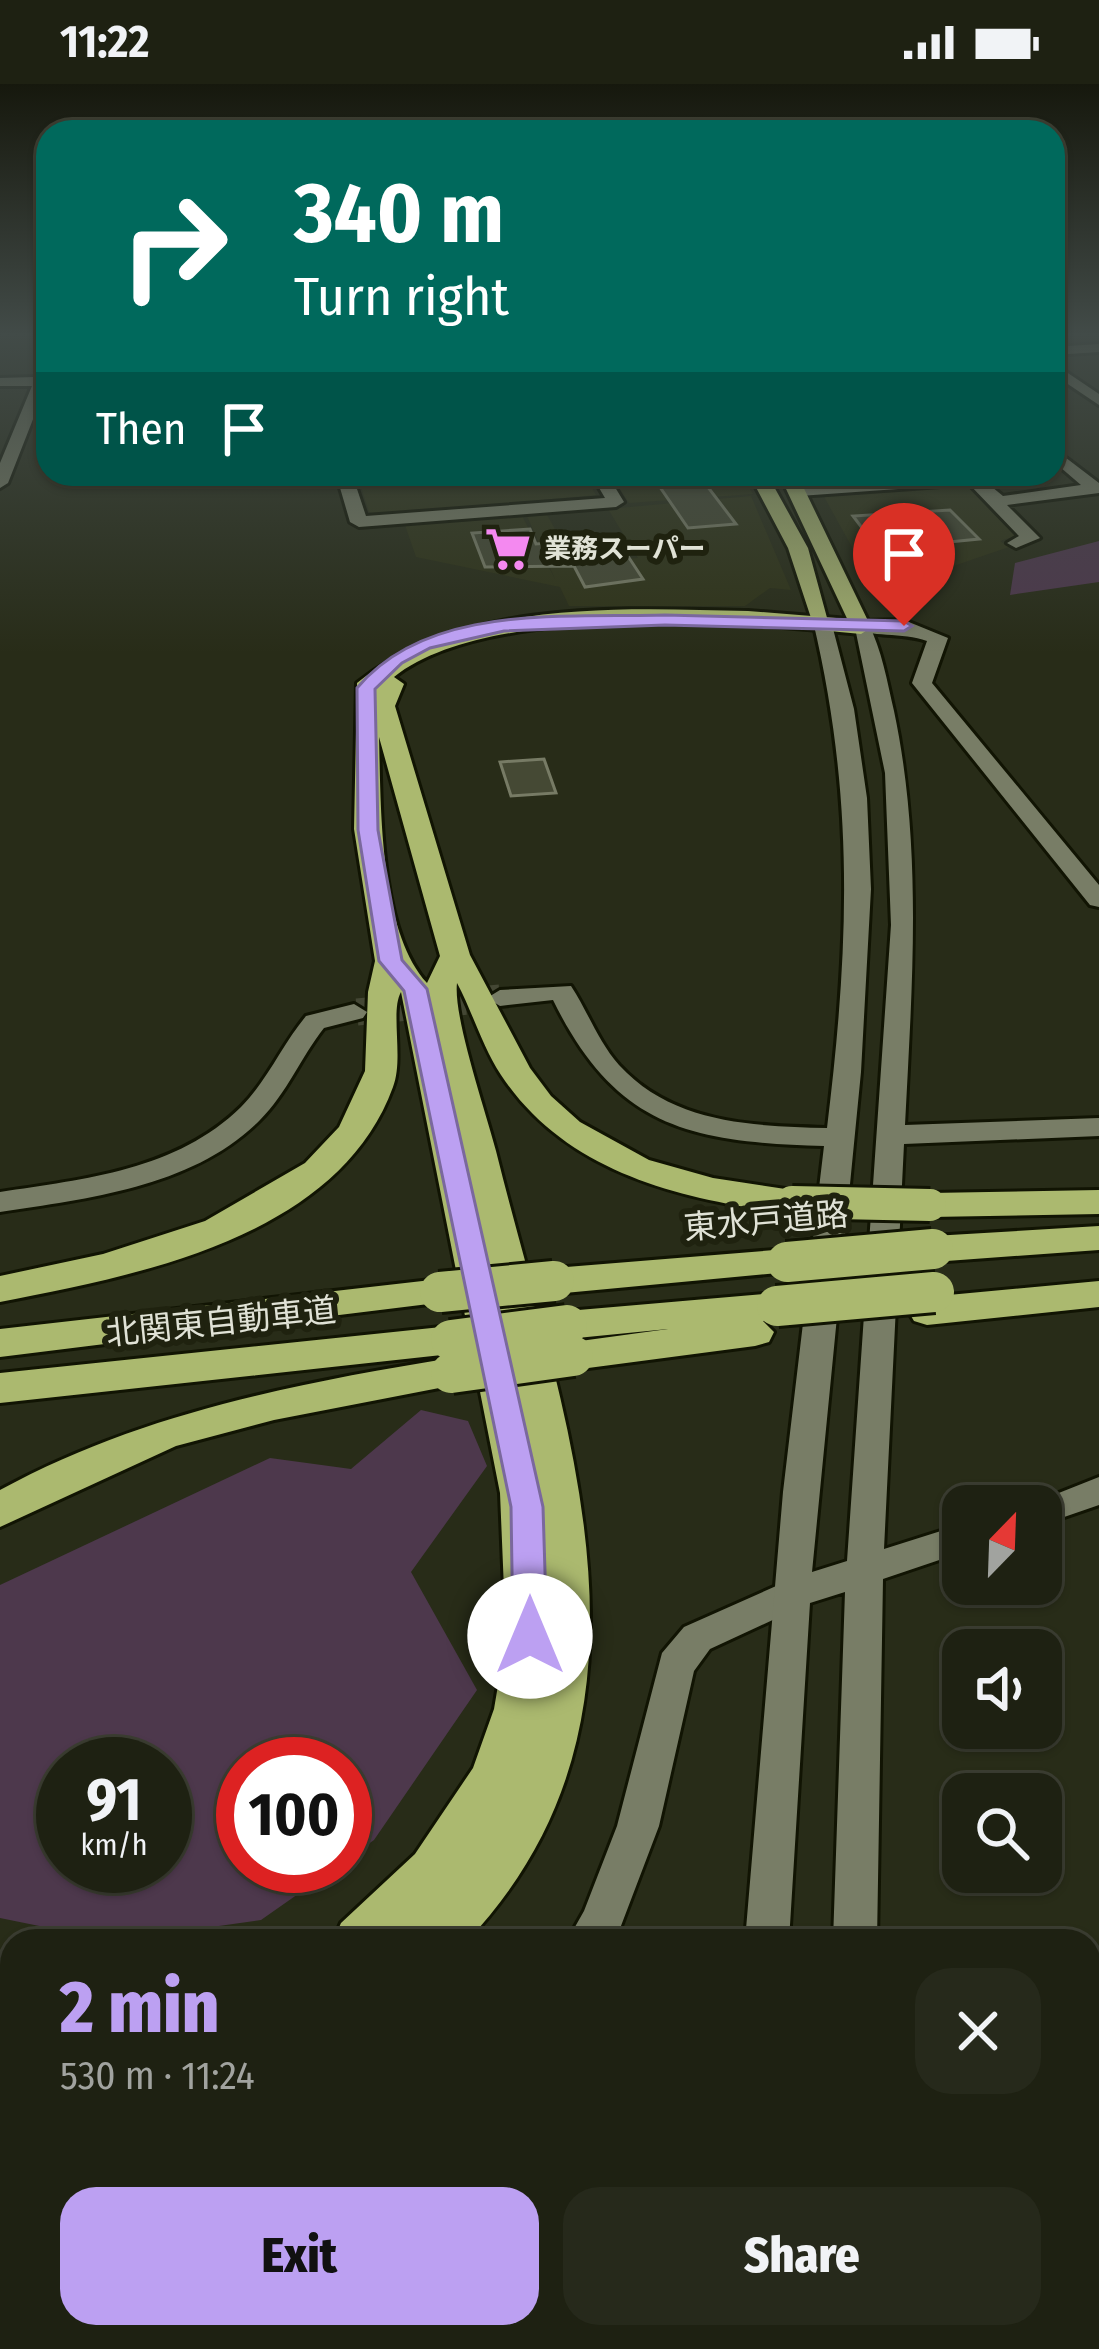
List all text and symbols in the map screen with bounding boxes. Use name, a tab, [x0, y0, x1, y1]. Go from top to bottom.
text: 11:22	[60, 15, 149, 69]
text: 340 m	[294, 163, 504, 264]
icon: right	[96, 168, 252, 324]
text: Turn right	[294, 265, 509, 329]
icon: arrive	[211, 396, 277, 462]
text: Then	[96, 402, 187, 456]
pin	[853, 503, 955, 626]
icon: arrive	[871, 521, 937, 587]
supermarket icon: 業務スーパー	[483, 524, 533, 574]
place label: 業務スーパー	[544, 533, 706, 565]
street label: 東水戸道路	[682, 1194, 850, 1248]
street label: 北関東自動車道	[104, 1290, 338, 1354]
north arrow	[942, 1485, 1062, 1605]
map controls	[942, 1485, 1062, 1893]
position arrow	[467, 1573, 593, 1699]
button: sound	[942, 1629, 1062, 1749]
speed limit sign: 100	[216, 1737, 372, 1893]
text: 91	[86, 1764, 142, 1836]
button: search	[942, 1773, 1062, 1893]
text: km/h	[81, 1827, 147, 1863]
text: 2 min	[60, 1965, 219, 2051]
button: close	[915, 1968, 1041, 2094]
text: 530 m · 11:24	[60, 2053, 255, 2099]
button: Exit	[60, 2187, 539, 2325]
button: Share	[563, 2187, 1041, 2325]

